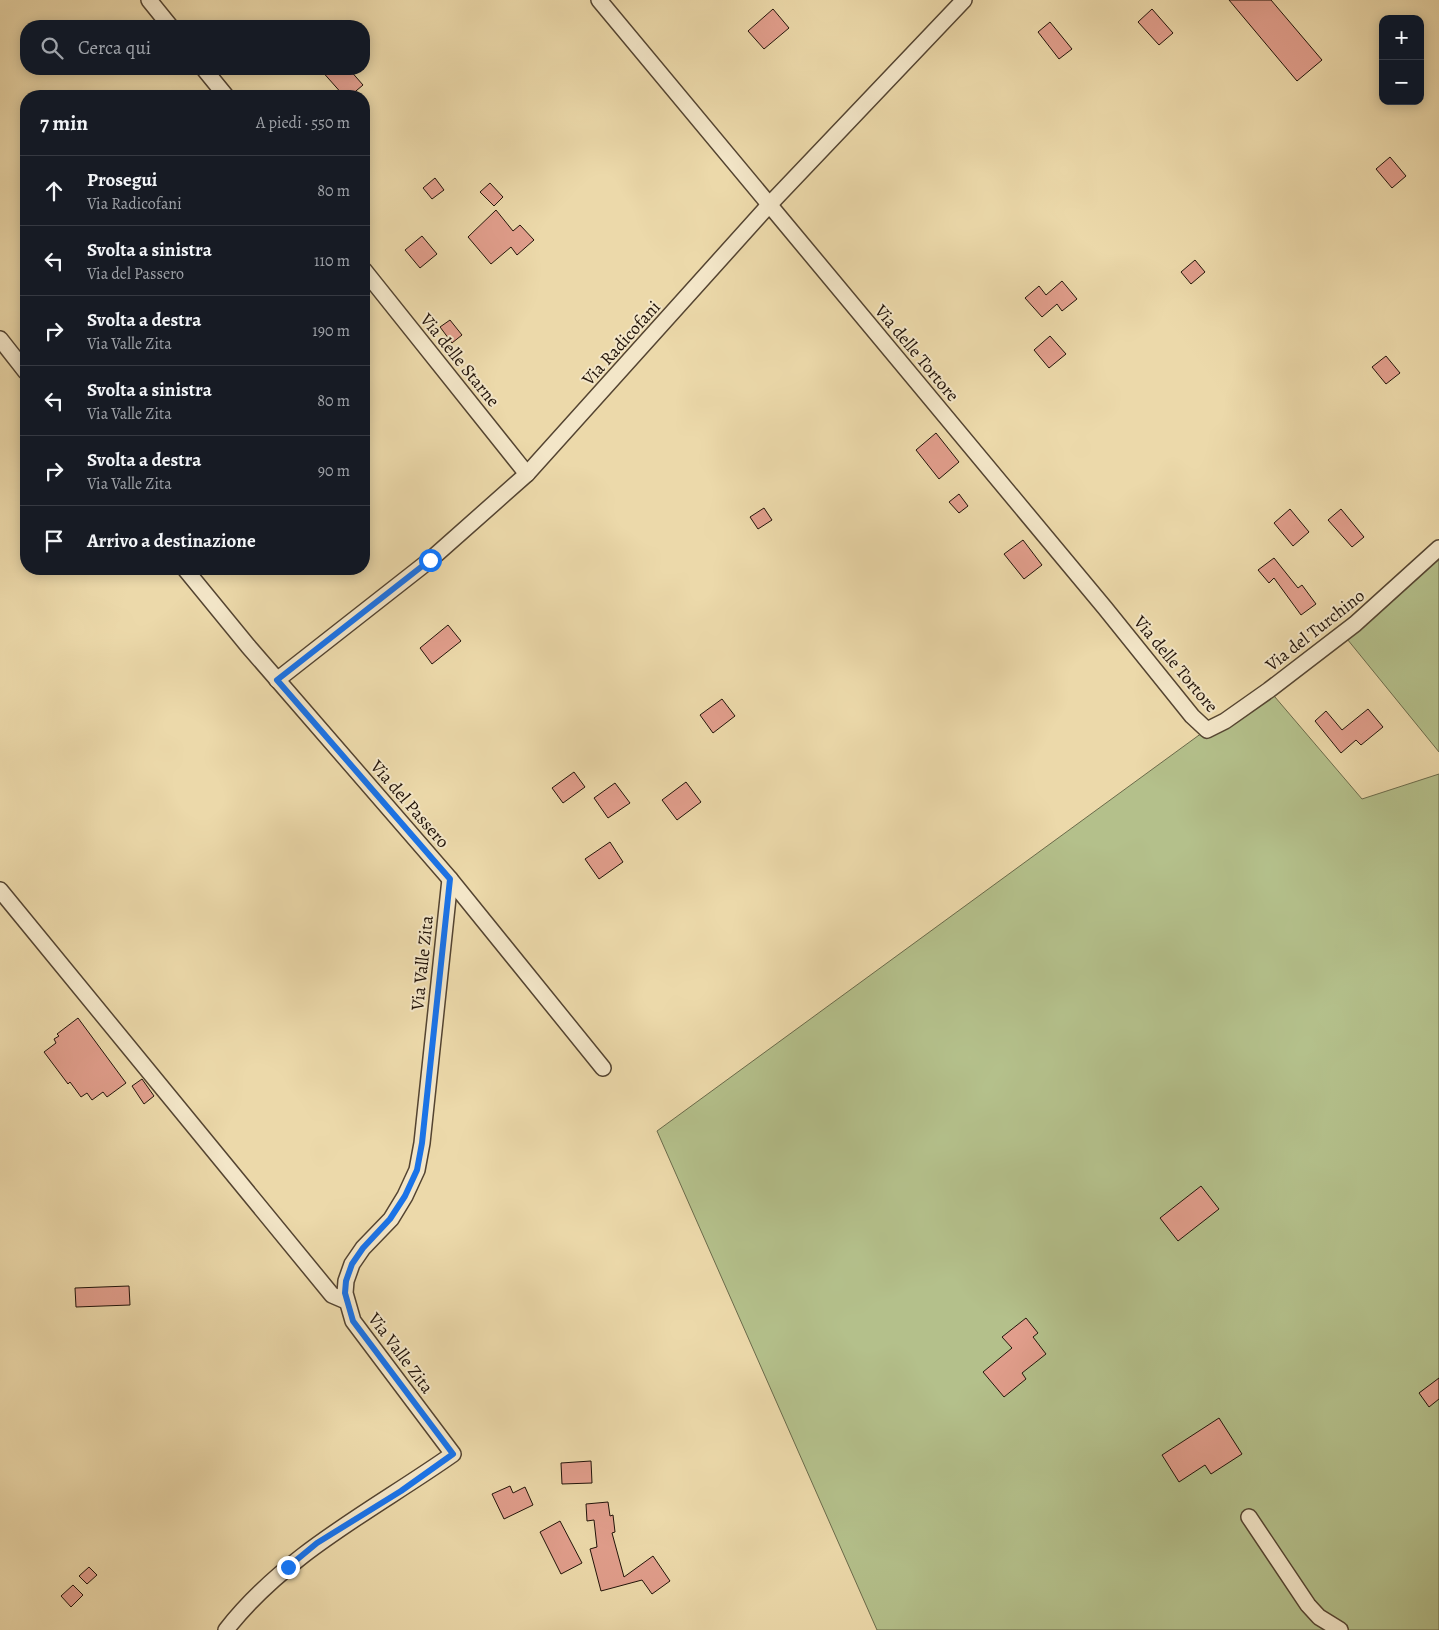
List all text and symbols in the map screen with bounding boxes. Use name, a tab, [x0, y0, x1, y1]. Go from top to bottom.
map controls	[1379, 15, 1424, 105]
button: +	[1379, 15, 1424, 60]
search box	[20, 20, 370, 75]
icon: search	[38, 34, 66, 62]
text: Cerca qui	[78, 35, 151, 61]
button: −	[1379, 60, 1424, 105]
text: 7 min	[40, 109, 88, 137]
text: A piedi · 550 m	[256, 112, 350, 134]
text: Prosegui	[87, 167, 157, 193]
icon: ahead	[40, 177, 68, 205]
text: 80 m	[317, 180, 350, 202]
text: Via Radicofani	[87, 193, 182, 215]
text: Svolta a sinistra	[87, 237, 212, 263]
icon: left	[40, 247, 68, 275]
text: 110 m	[314, 250, 350, 272]
text: Via del Passero	[87, 263, 184, 285]
street label: Via Radicofani	[576, 295, 666, 391]
street label: Via delle Tortore	[869, 299, 965, 407]
text: Svolta a destra	[87, 307, 201, 333]
street label: Via delle Starne	[414, 307, 505, 412]
icon: right	[40, 317, 68, 345]
text: 190 m	[312, 320, 350, 342]
text: Via Valle Zita	[87, 333, 172, 355]
text: Svolta a sinistra	[87, 377, 212, 403]
icon: left	[40, 387, 68, 415]
text: 80 m	[317, 390, 350, 412]
text: Via Valle Zita	[87, 403, 172, 425]
text: Svolta a destra	[87, 447, 201, 473]
icon: right	[40, 457, 68, 485]
text: 90 m	[318, 460, 350, 482]
text: Via Valle Zita	[87, 473, 172, 495]
icon: arrive	[40, 527, 68, 555]
text: Arrivo a destinazione	[87, 528, 256, 554]
route start	[419, 549, 442, 572]
street label: Via del Turchino	[1260, 584, 1370, 677]
street label: Via delle Tortore	[1128, 610, 1224, 718]
street label: Via del Passero	[364, 754, 455, 853]
street label: Via Valle Zita	[405, 914, 439, 1013]
street label: Via Valle Zita	[362, 1307, 440, 1399]
route end	[277, 1556, 300, 1579]

